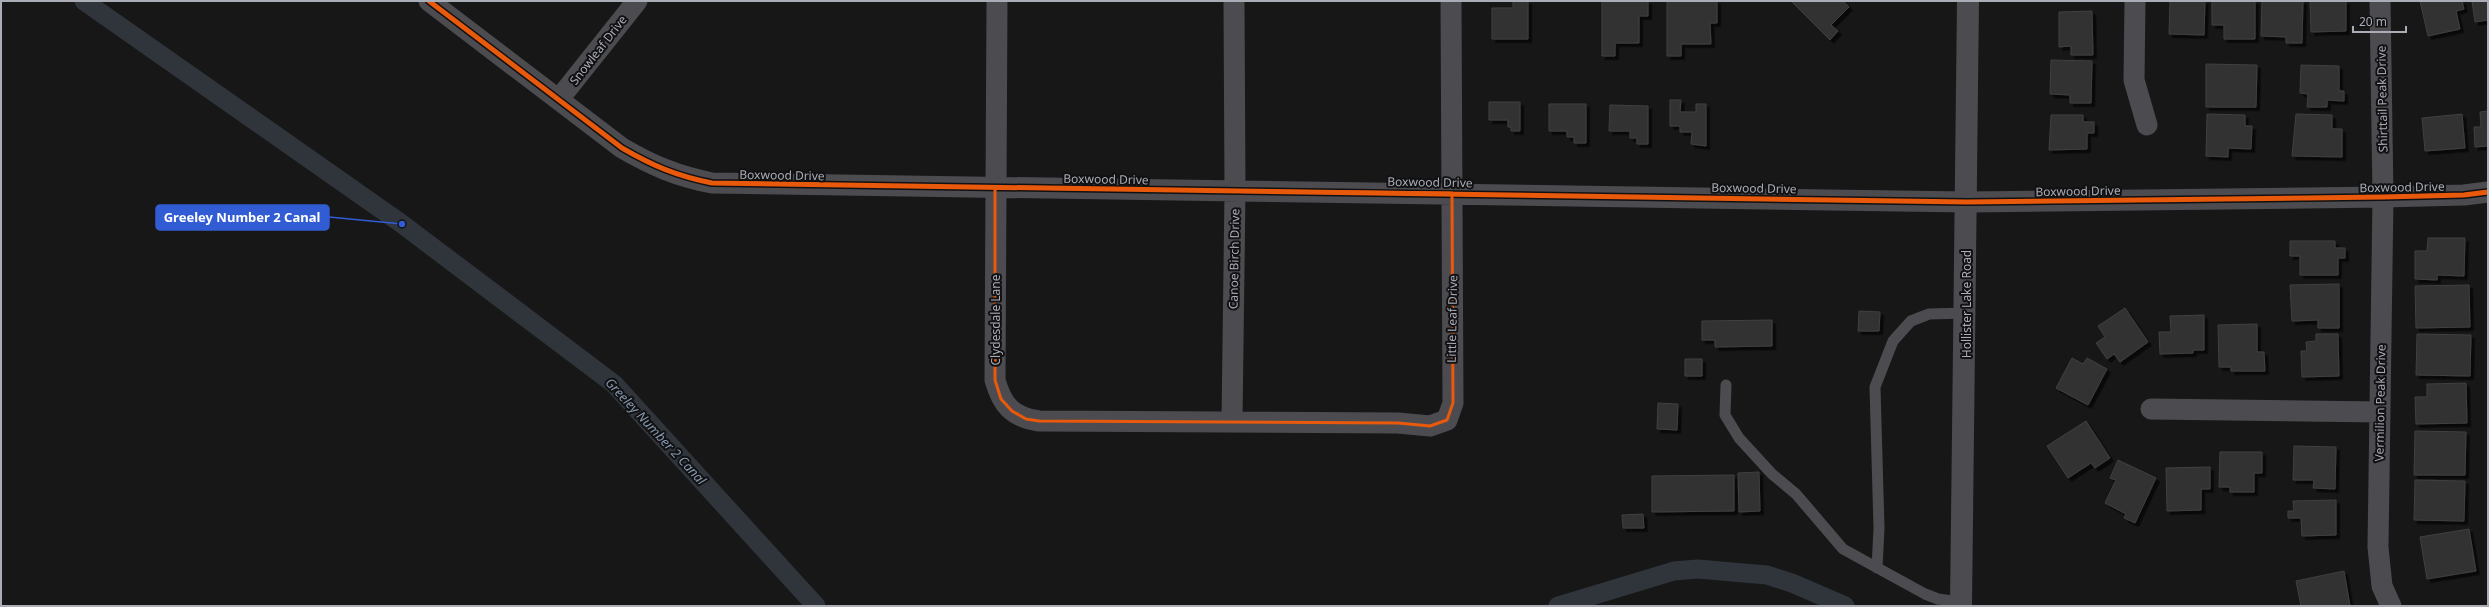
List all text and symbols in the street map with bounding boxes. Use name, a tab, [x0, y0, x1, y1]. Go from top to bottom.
scale bar	[2353, 8, 2406, 34]
street label: Snowleaf Drive	[565, 11, 631, 88]
text: 20 m	[2359, 13, 2387, 30]
street label: Shirttail Peak Drive	[2373, 45, 2391, 153]
street label: Boxwood Drive	[739, 166, 825, 184]
street label: Boxwood Drive	[1063, 170, 1149, 188]
street label: Boxwood Drive	[1387, 173, 1473, 191]
street label: Boxwood Drive	[2359, 178, 2445, 196]
street label: Boxwood Drive	[1711, 179, 1797, 197]
street label: Boxwood Drive	[2035, 182, 2121, 200]
callout: Greeley Number 2 Canal	[156, 205, 329, 230]
text: Greeley Number 2 Canal	[164, 208, 320, 226]
street label: Canoe Birch Drive	[1225, 208, 1243, 309]
street label: Hollister Lake Road	[1958, 250, 1975, 358]
street label: Clydesdale Lane	[987, 274, 1004, 366]
street label: Little Leaf Drive	[1443, 275, 1461, 363]
street label: Vermilion Peak Drive	[2370, 344, 2390, 462]
water label: Greeley Number 2 Canal	[602, 374, 711, 489]

